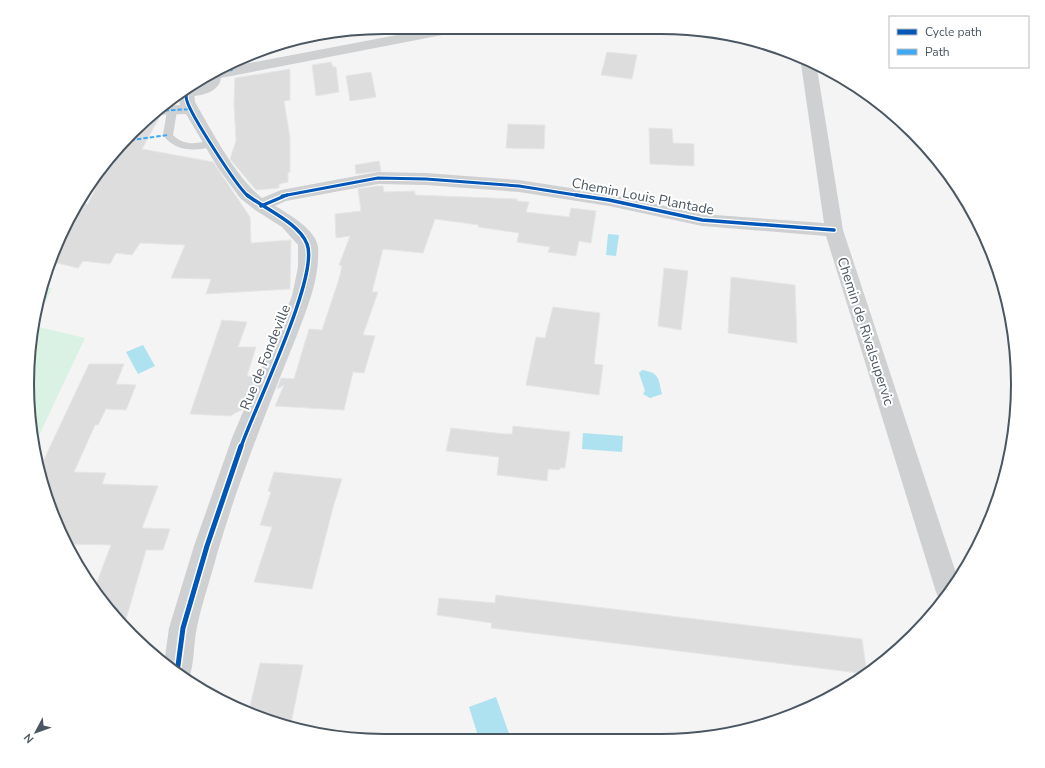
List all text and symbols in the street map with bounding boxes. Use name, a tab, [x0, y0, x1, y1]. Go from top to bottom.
legend	[889, 16, 1029, 68]
text: Cycle path	[925, 24, 982, 40]
text: Path	[925, 44, 950, 60]
street label: Chemin Louis Plantade	[570, 173, 716, 220]
street label: Chemin de Rivalsupervic	[833, 255, 899, 408]
street label: Rue de Fondeville	[236, 302, 295, 413]
north arrow	[16, 712, 56, 752]
text: N	[20, 730, 37, 746]

